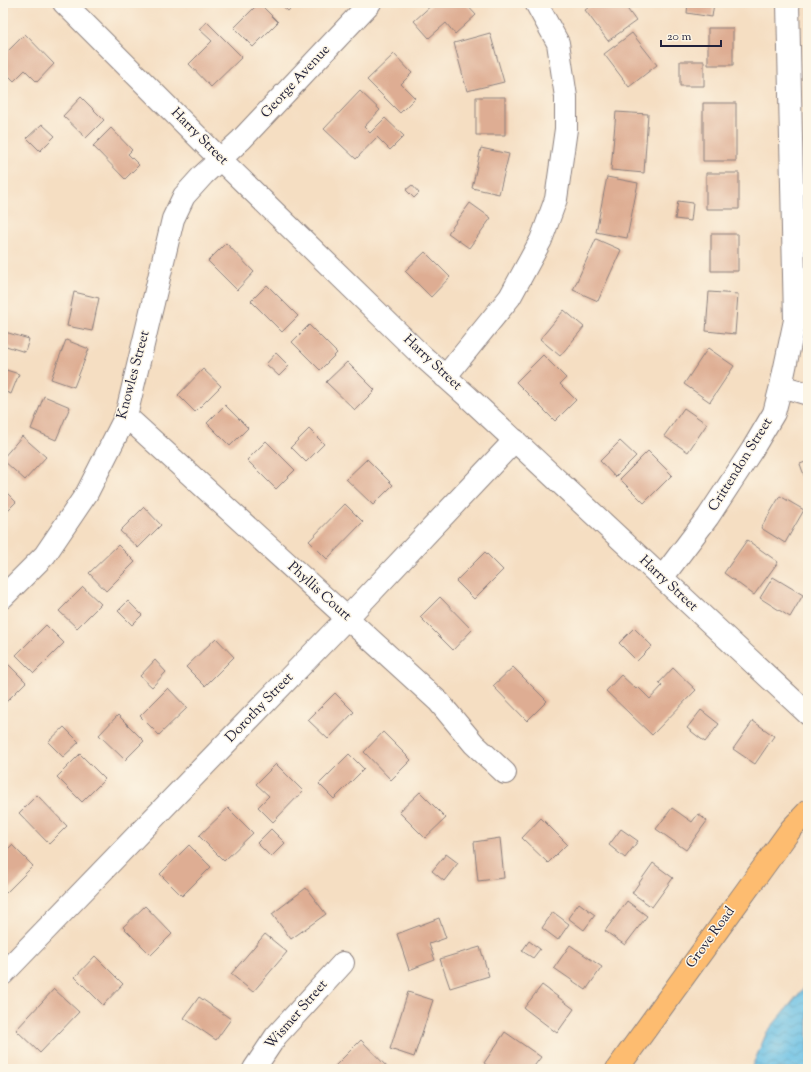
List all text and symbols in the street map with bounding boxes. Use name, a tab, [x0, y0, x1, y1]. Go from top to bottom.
scale bar	[661, 22, 721, 48]
text: 20 m	[667, 28, 692, 46]
street label: George Avenue	[257, 41, 335, 123]
street label: Harry Street	[166, 104, 232, 170]
street label: Knowles Street	[113, 328, 155, 421]
street label: Harry Street	[398, 330, 466, 396]
street label: Crittendon Street	[704, 414, 778, 516]
street label: Harry Street	[634, 551, 702, 617]
street label: Phyllis Court	[283, 558, 355, 626]
street label: Dorothy Street	[221, 668, 299, 748]
street label: Grove Road	[682, 903, 740, 973]
street label: Wismer Street	[261, 976, 333, 1054]

